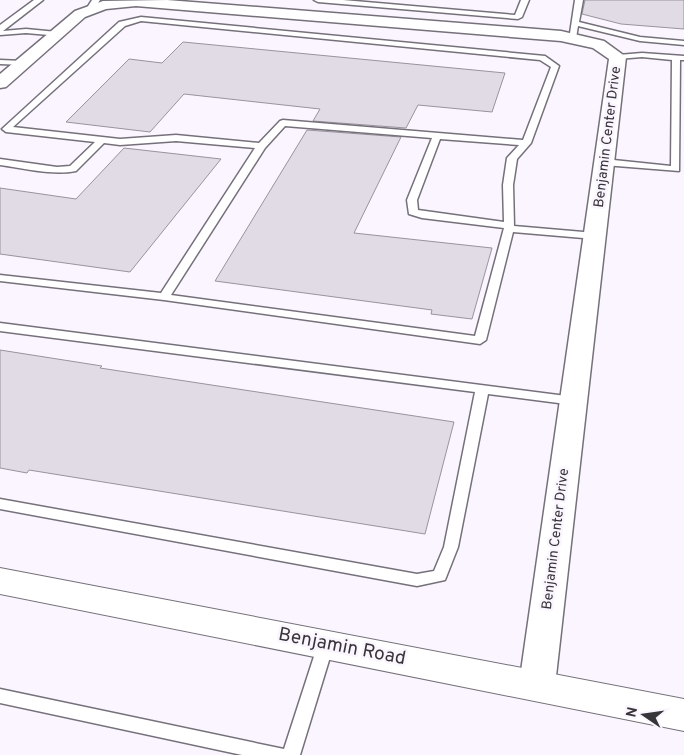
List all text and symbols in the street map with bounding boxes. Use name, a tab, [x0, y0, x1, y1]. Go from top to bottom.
street label: Benjamin Center Drive	[591, 65, 625, 209]
street label: Benjamin Center Drive	[539, 467, 573, 611]
street label: Benjamin Road	[276, 623, 408, 671]
north arrow	[619, 690, 669, 740]
text: N	[623, 706, 642, 719]

